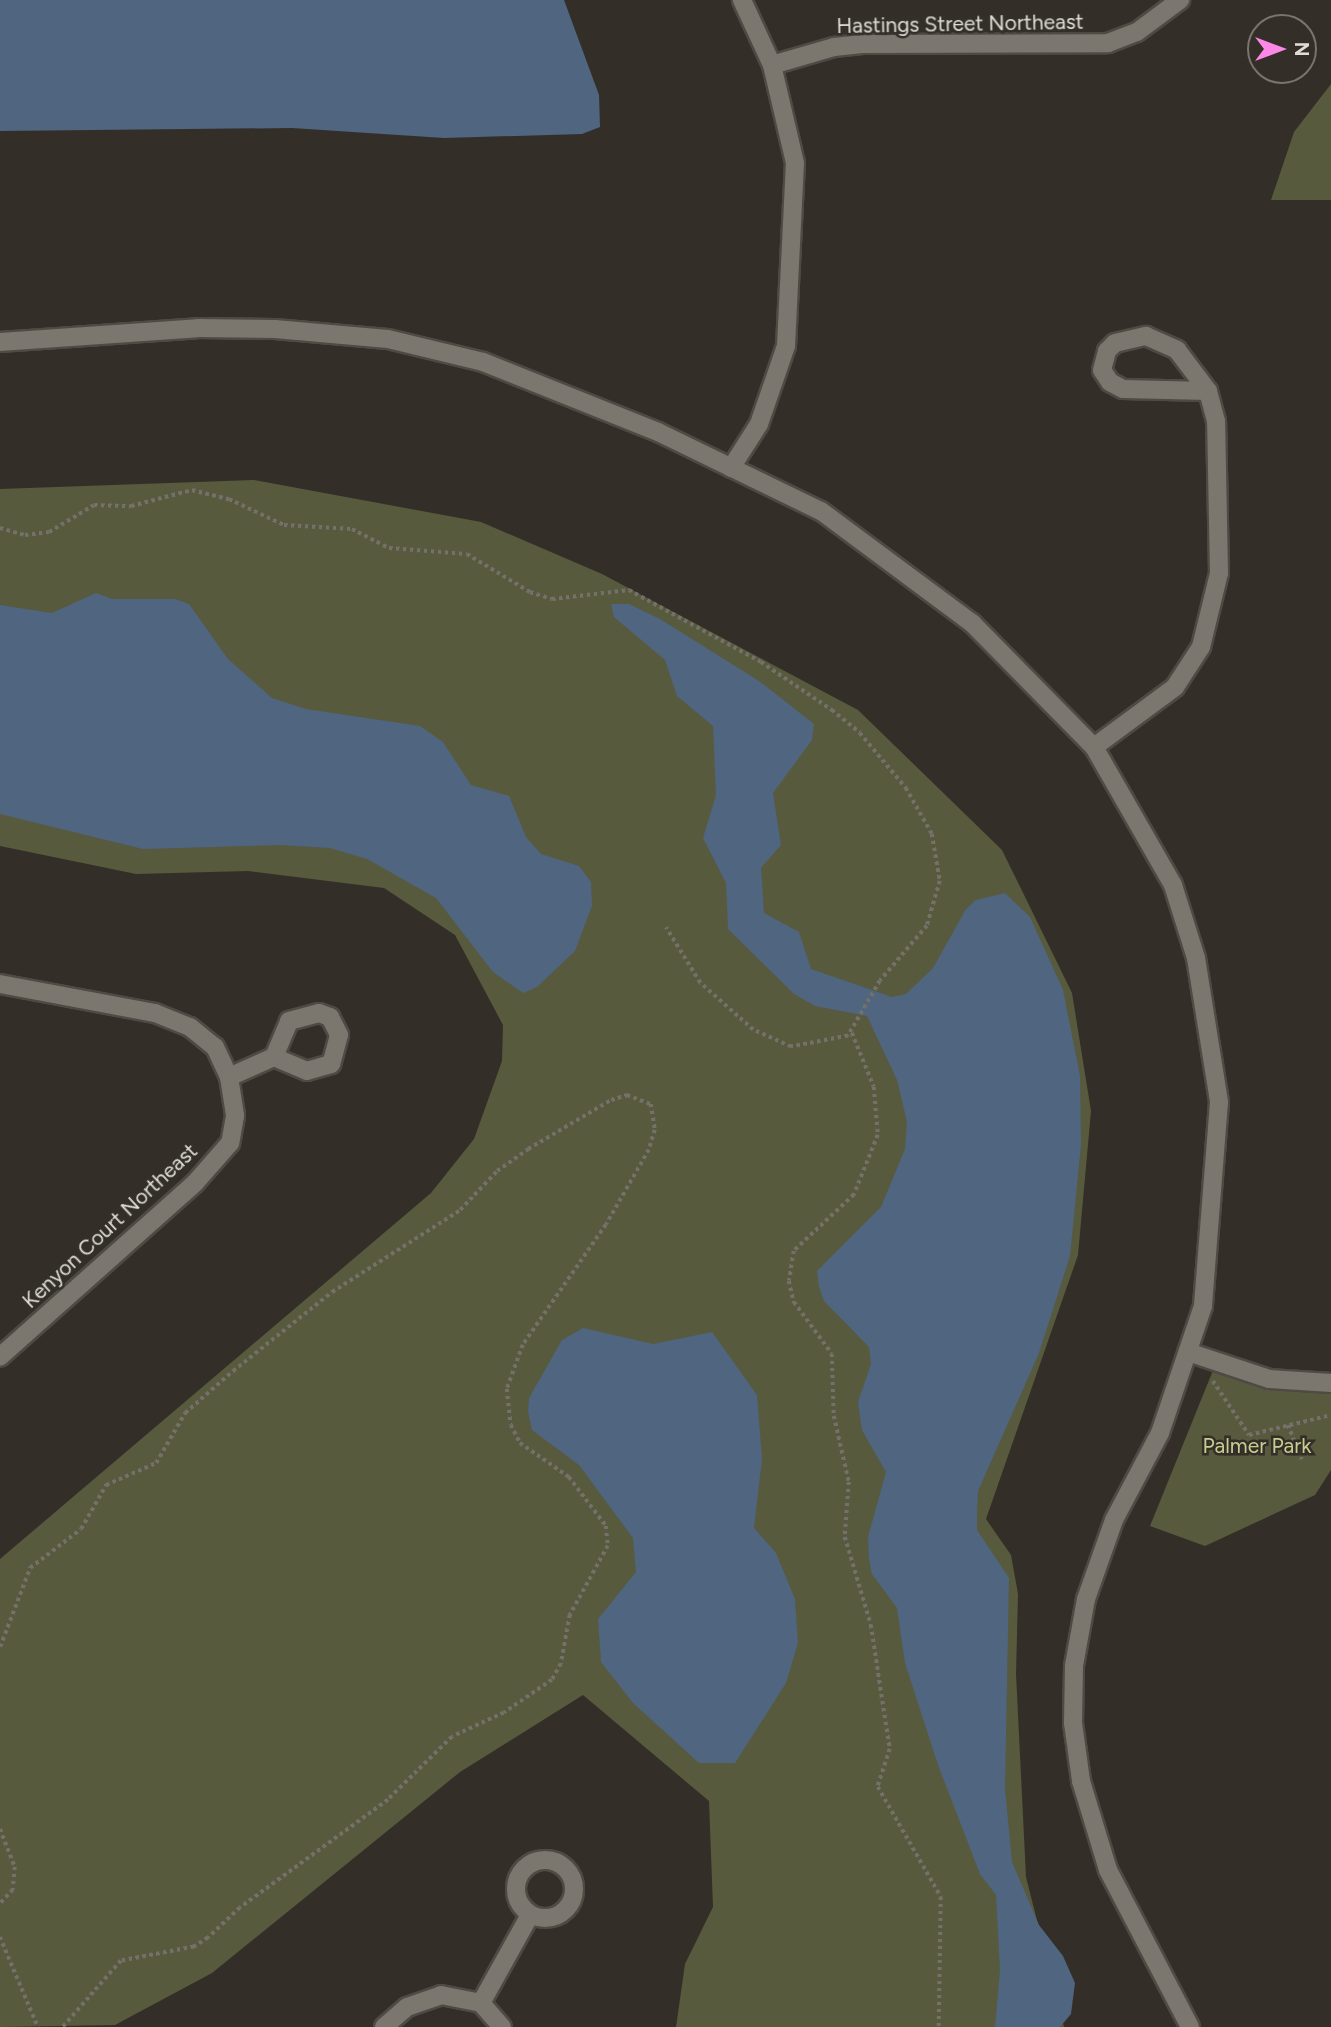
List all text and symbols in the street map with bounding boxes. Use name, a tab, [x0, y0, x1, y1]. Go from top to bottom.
street label: Hastings Street Northeast	[836, 9, 1084, 39]
north arrow	[1247, 14, 1317, 84]
text: N	[1290, 42, 1313, 56]
street label: Kenyon Court Northeast	[17, 1138, 203, 1314]
park label: Palmer Park	[1203, 1433, 1311, 1459]

